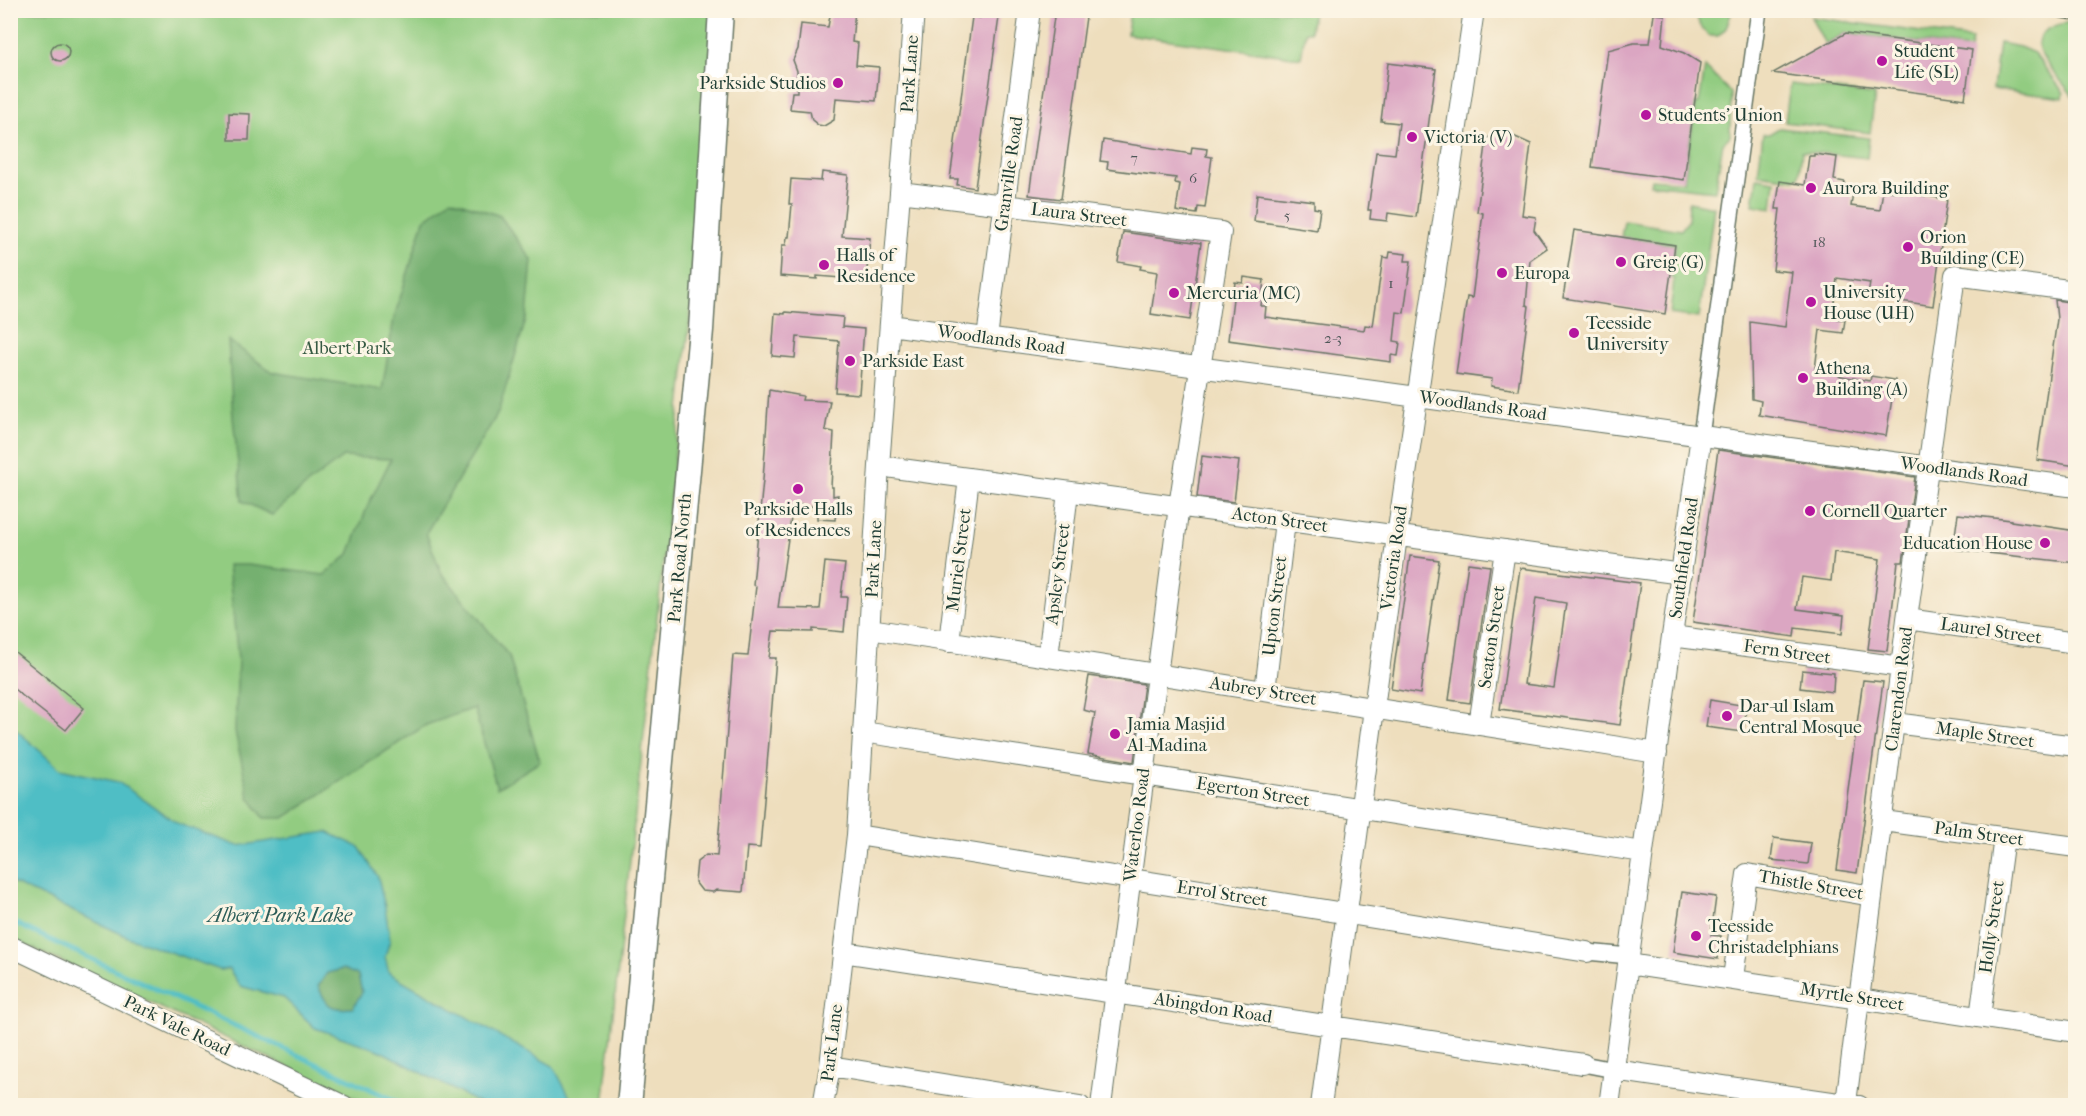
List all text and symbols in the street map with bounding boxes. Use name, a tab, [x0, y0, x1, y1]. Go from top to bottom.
street label: Park Lane	[897, 34, 923, 114]
place label: Student Life (SL)	[1894, 41, 1959, 83]
marker: Student Life (SL)	[1875, 54, 1889, 68]
place label: Parkside Studios	[699, 73, 826, 94]
marker: Parkside Studios	[831, 76, 845, 90]
place label: Students' Union	[1658, 105, 1783, 126]
marker: Students' Union	[1639, 108, 1653, 122]
street label: Granville Road	[991, 115, 1027, 233]
place label: Victoria (V)	[1423, 127, 1513, 148]
marker: Victoria (V)	[1405, 130, 1419, 144]
house number: 7	[1130, 149, 1138, 167]
house number: 6	[1189, 169, 1198, 187]
place label: Aurora Building	[1822, 178, 1949, 199]
marker: Aurora Building	[1804, 181, 1818, 195]
street label: Laura Street	[1030, 199, 1129, 231]
house number: 5	[1284, 206, 1290, 224]
place label: Orion Building (CE)	[1920, 227, 2024, 269]
house number: 18	[1813, 233, 1825, 251]
marker: Orion Building (CE)	[1901, 240, 1915, 254]
place label: Halls of Residence	[836, 245, 916, 287]
place label: Greig (G)	[1633, 252, 1704, 273]
marker: Greig (G)	[1614, 255, 1628, 269]
marker: Halls of Residence	[817, 258, 831, 272]
place label: Europa	[1514, 263, 1571, 284]
marker: Europa	[1495, 266, 1509, 280]
house number: 1	[1388, 274, 1394, 292]
place label: University House (UH)	[1823, 282, 1914, 324]
place label: Mercuria (MC)	[1186, 283, 1301, 304]
marker: Mercuria (MC)	[1167, 286, 1181, 300]
marker: University House (UH)	[1804, 295, 1818, 309]
place label: Teesside University	[1586, 313, 1670, 355]
street label: Woodlands Road	[935, 321, 1066, 359]
marker: Teesside University	[1567, 326, 1581, 340]
house number: 2-3	[1324, 329, 1342, 347]
park label: Albert Park	[302, 338, 392, 359]
place label: Parkside East	[862, 351, 965, 372]
marker: Parkside East	[843, 354, 857, 368]
place label: Athena Building (A)	[1814, 358, 1908, 400]
marker: Athena Building (A)	[1796, 371, 1810, 385]
street label: Woodlands Road	[1417, 387, 1548, 425]
street label: Woodlands Road	[1898, 453, 2029, 491]
marker: Parkside Halls of Residences	[791, 482, 805, 496]
street label: Park Road North	[664, 492, 696, 624]
street label: Southfield Road	[1665, 496, 1703, 620]
place label: Parkside Halls of Residences	[743, 499, 853, 541]
place label: Cornell Quarter	[1822, 501, 1947, 522]
street label: Acton Street	[1230, 503, 1330, 537]
street label: Victoria Road	[1376, 504, 1412, 613]
marker: Cornell Quarter	[1803, 504, 1817, 518]
street label: Muriel Street	[942, 506, 976, 613]
street label: Park Lane	[861, 519, 887, 599]
street label: Apsley Street	[1041, 521, 1075, 627]
place label: Education House	[1902, 533, 2033, 554]
marker: Education House	[2038, 536, 2052, 550]
street label: Upton Street	[1258, 554, 1292, 657]
street label: Seaton Street	[1474, 584, 1510, 690]
street label: Laurel Street	[1939, 613, 2044, 649]
street label: Clarendon Road	[1881, 625, 1917, 753]
street label: Fern Street	[1742, 635, 1833, 669]
street label: Aubrey Street	[1207, 672, 1319, 710]
place label: Dar-ul Islam Central Mosque	[1739, 696, 1862, 738]
marker: Dar-ul Islam Central Mosque	[1720, 709, 1734, 723]
place label: Jamia Masjid Al-Madina	[1125, 714, 1225, 756]
street label: Maple Street	[1934, 718, 2036, 752]
marker: Jamia Masjid Al-Madina	[1108, 727, 1122, 741]
street label: Waterloo Road	[1119, 767, 1154, 884]
street label: Egerton Street	[1195, 773, 1312, 811]
street label: Palm Street	[1933, 817, 2026, 851]
street label: Thistle Street	[1757, 865, 1866, 905]
street label: Errol Street	[1175, 876, 1269, 912]
street label: Holly Street	[1975, 879, 2009, 975]
water label: Albert Park Lake	[205, 904, 353, 927]
place label: Teesside Christadelphians	[1708, 916, 1839, 958]
marker: Teesside Christadelphians	[1689, 929, 1703, 943]
street label: Myrtle Street	[1799, 978, 1906, 1016]
street label: Abingdon Road	[1151, 988, 1274, 1028]
street label: Park Vale Road	[120, 991, 234, 1061]
street label: Park Lane	[817, 1003, 847, 1083]

